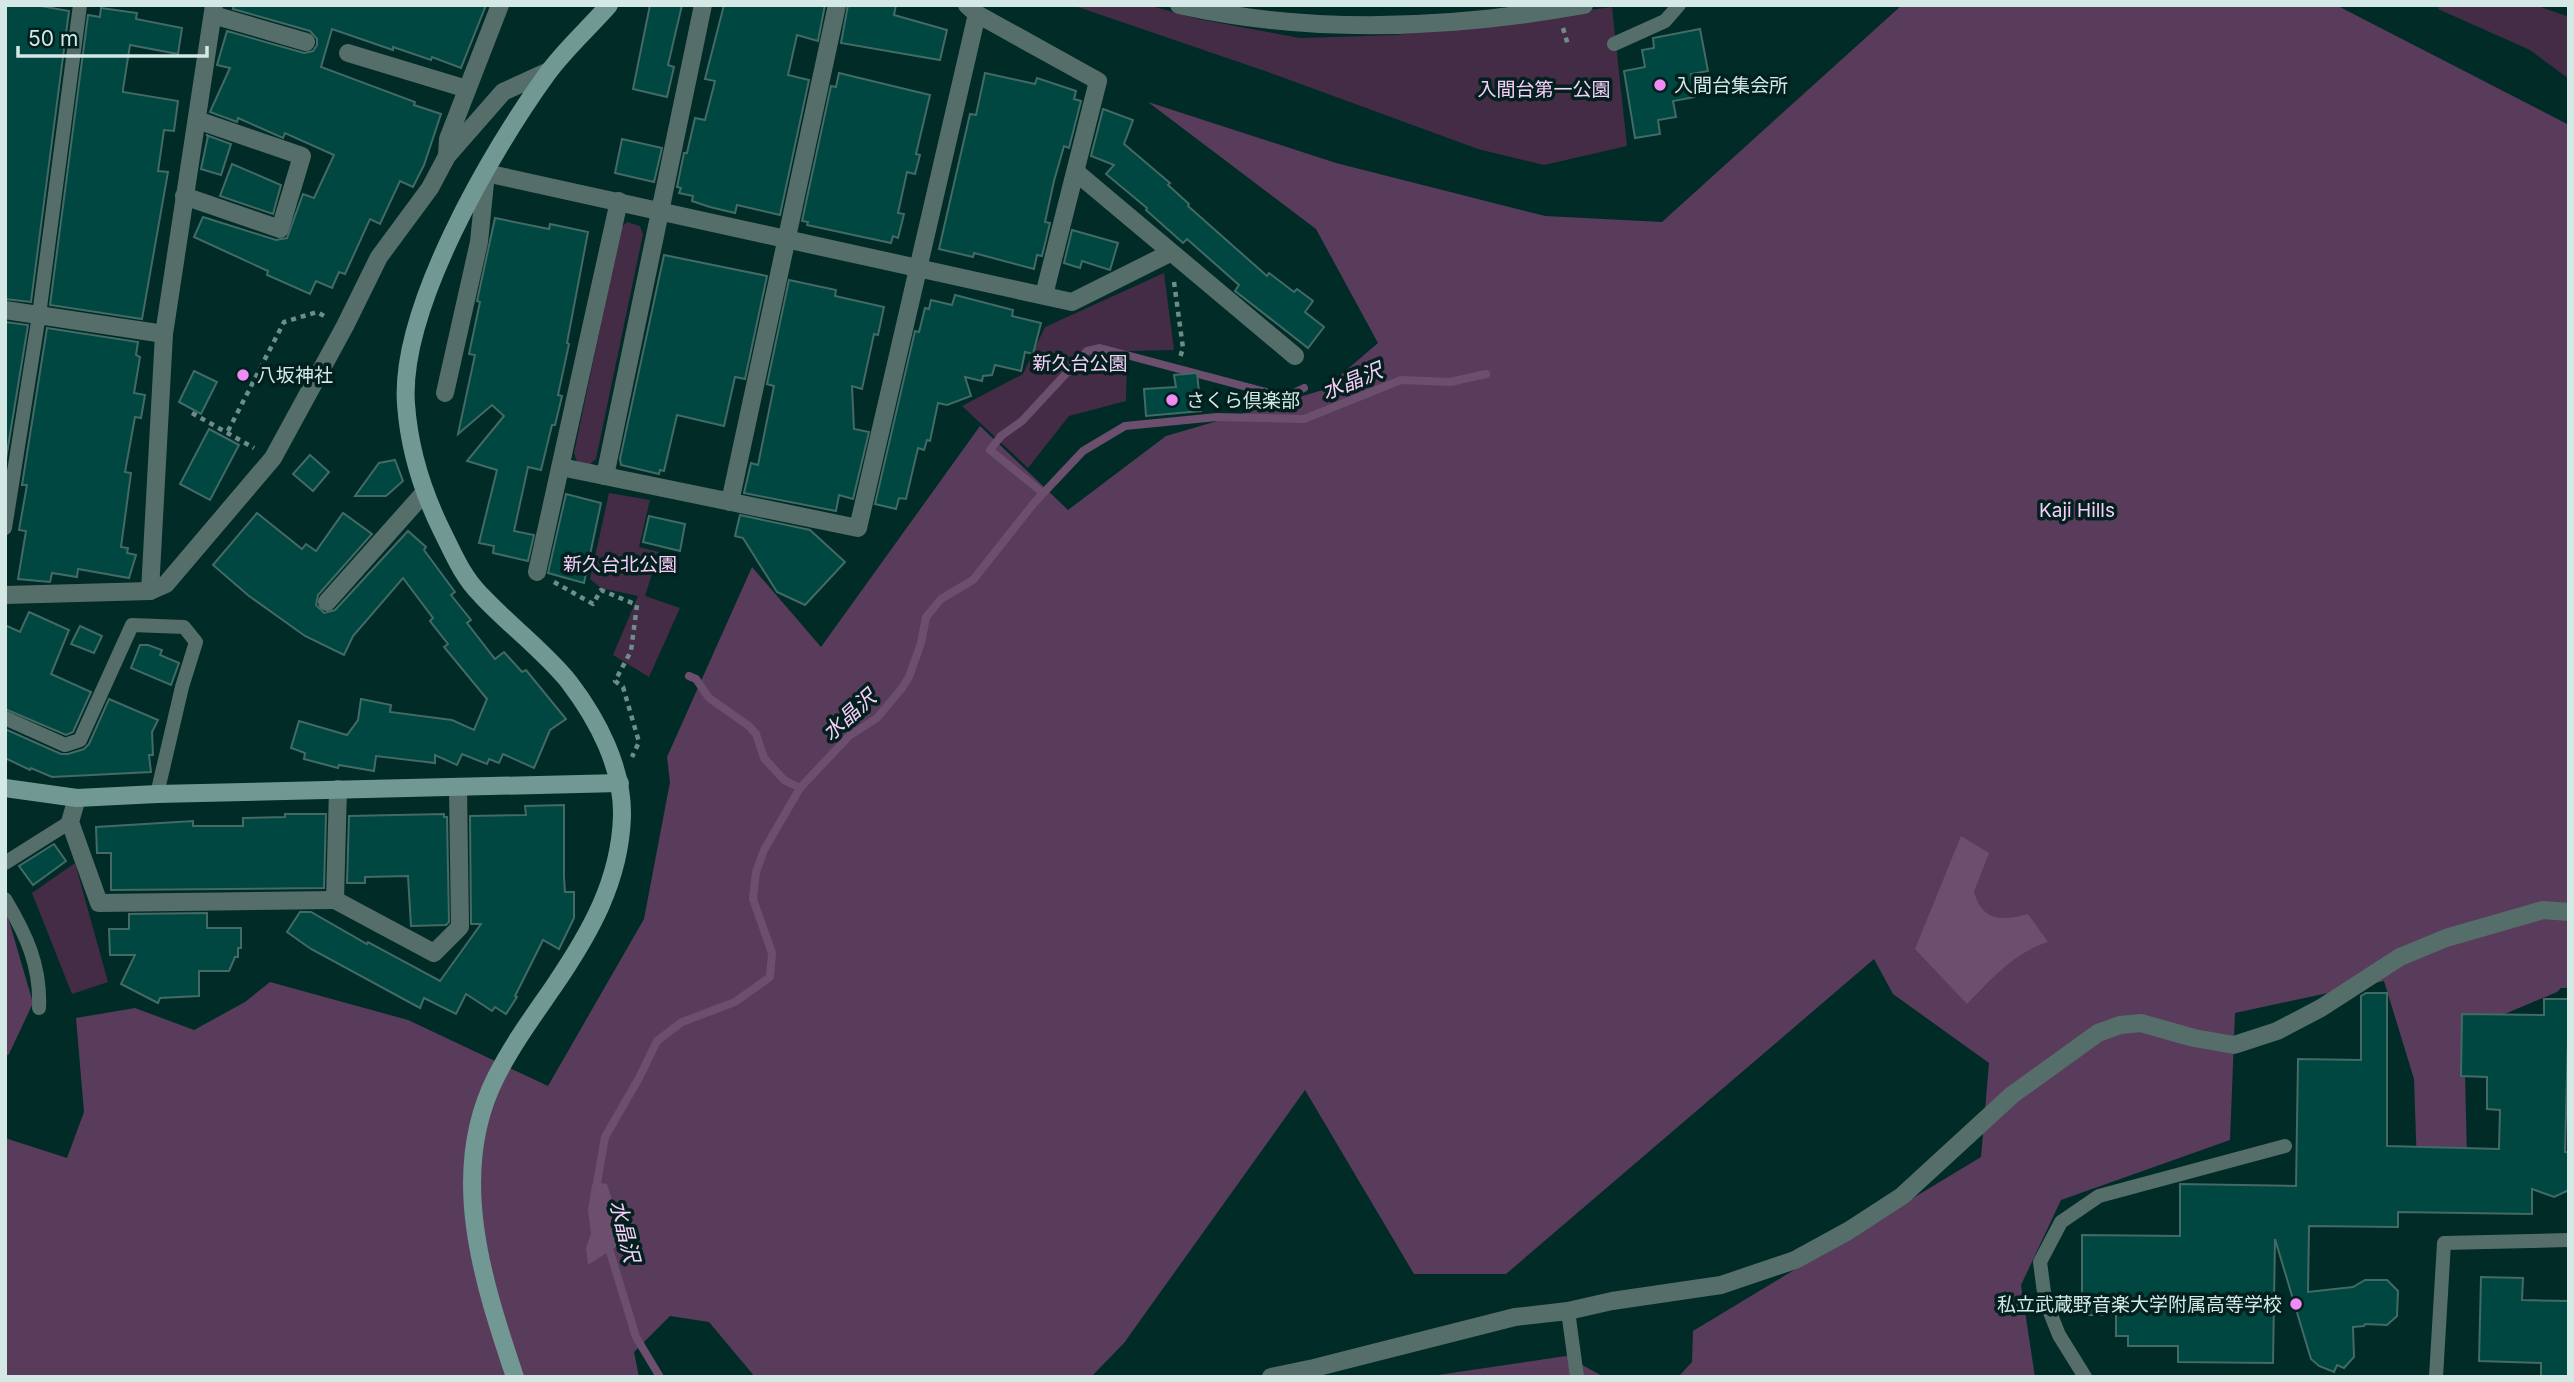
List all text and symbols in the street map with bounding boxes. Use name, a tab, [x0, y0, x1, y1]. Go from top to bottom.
scale bar	[18, 14, 206, 58]
text: 50 m	[28, 26, 78, 51]
place label: 入間台集会所	[1674, 74, 1788, 97]
marker: 入間台集会所	[1652, 77, 1668, 93]
park label: 入間台第一公園	[1477, 78, 1611, 101]
park label: 新久台公園	[1032, 352, 1128, 375]
water label: 水晶沢	[1318, 356, 1389, 404]
place label: 八坂神社	[257, 364, 333, 387]
marker: 八坂神社	[235, 367, 251, 383]
place label: さくら倶楽部	[1186, 389, 1300, 412]
marker: さくら倶楽部	[1164, 392, 1180, 408]
park label: Kaji Hills	[2039, 499, 2115, 522]
park label: 新久台北公園	[563, 553, 677, 576]
water label: 水晶沢	[817, 683, 883, 745]
water label: 水晶沢	[605, 1197, 645, 1267]
place label: 私立武蔵野音楽大学附属高等学校	[1997, 1293, 2282, 1316]
marker: 私立武蔵野音楽大学附属高等学校	[2288, 1296, 2304, 1312]

